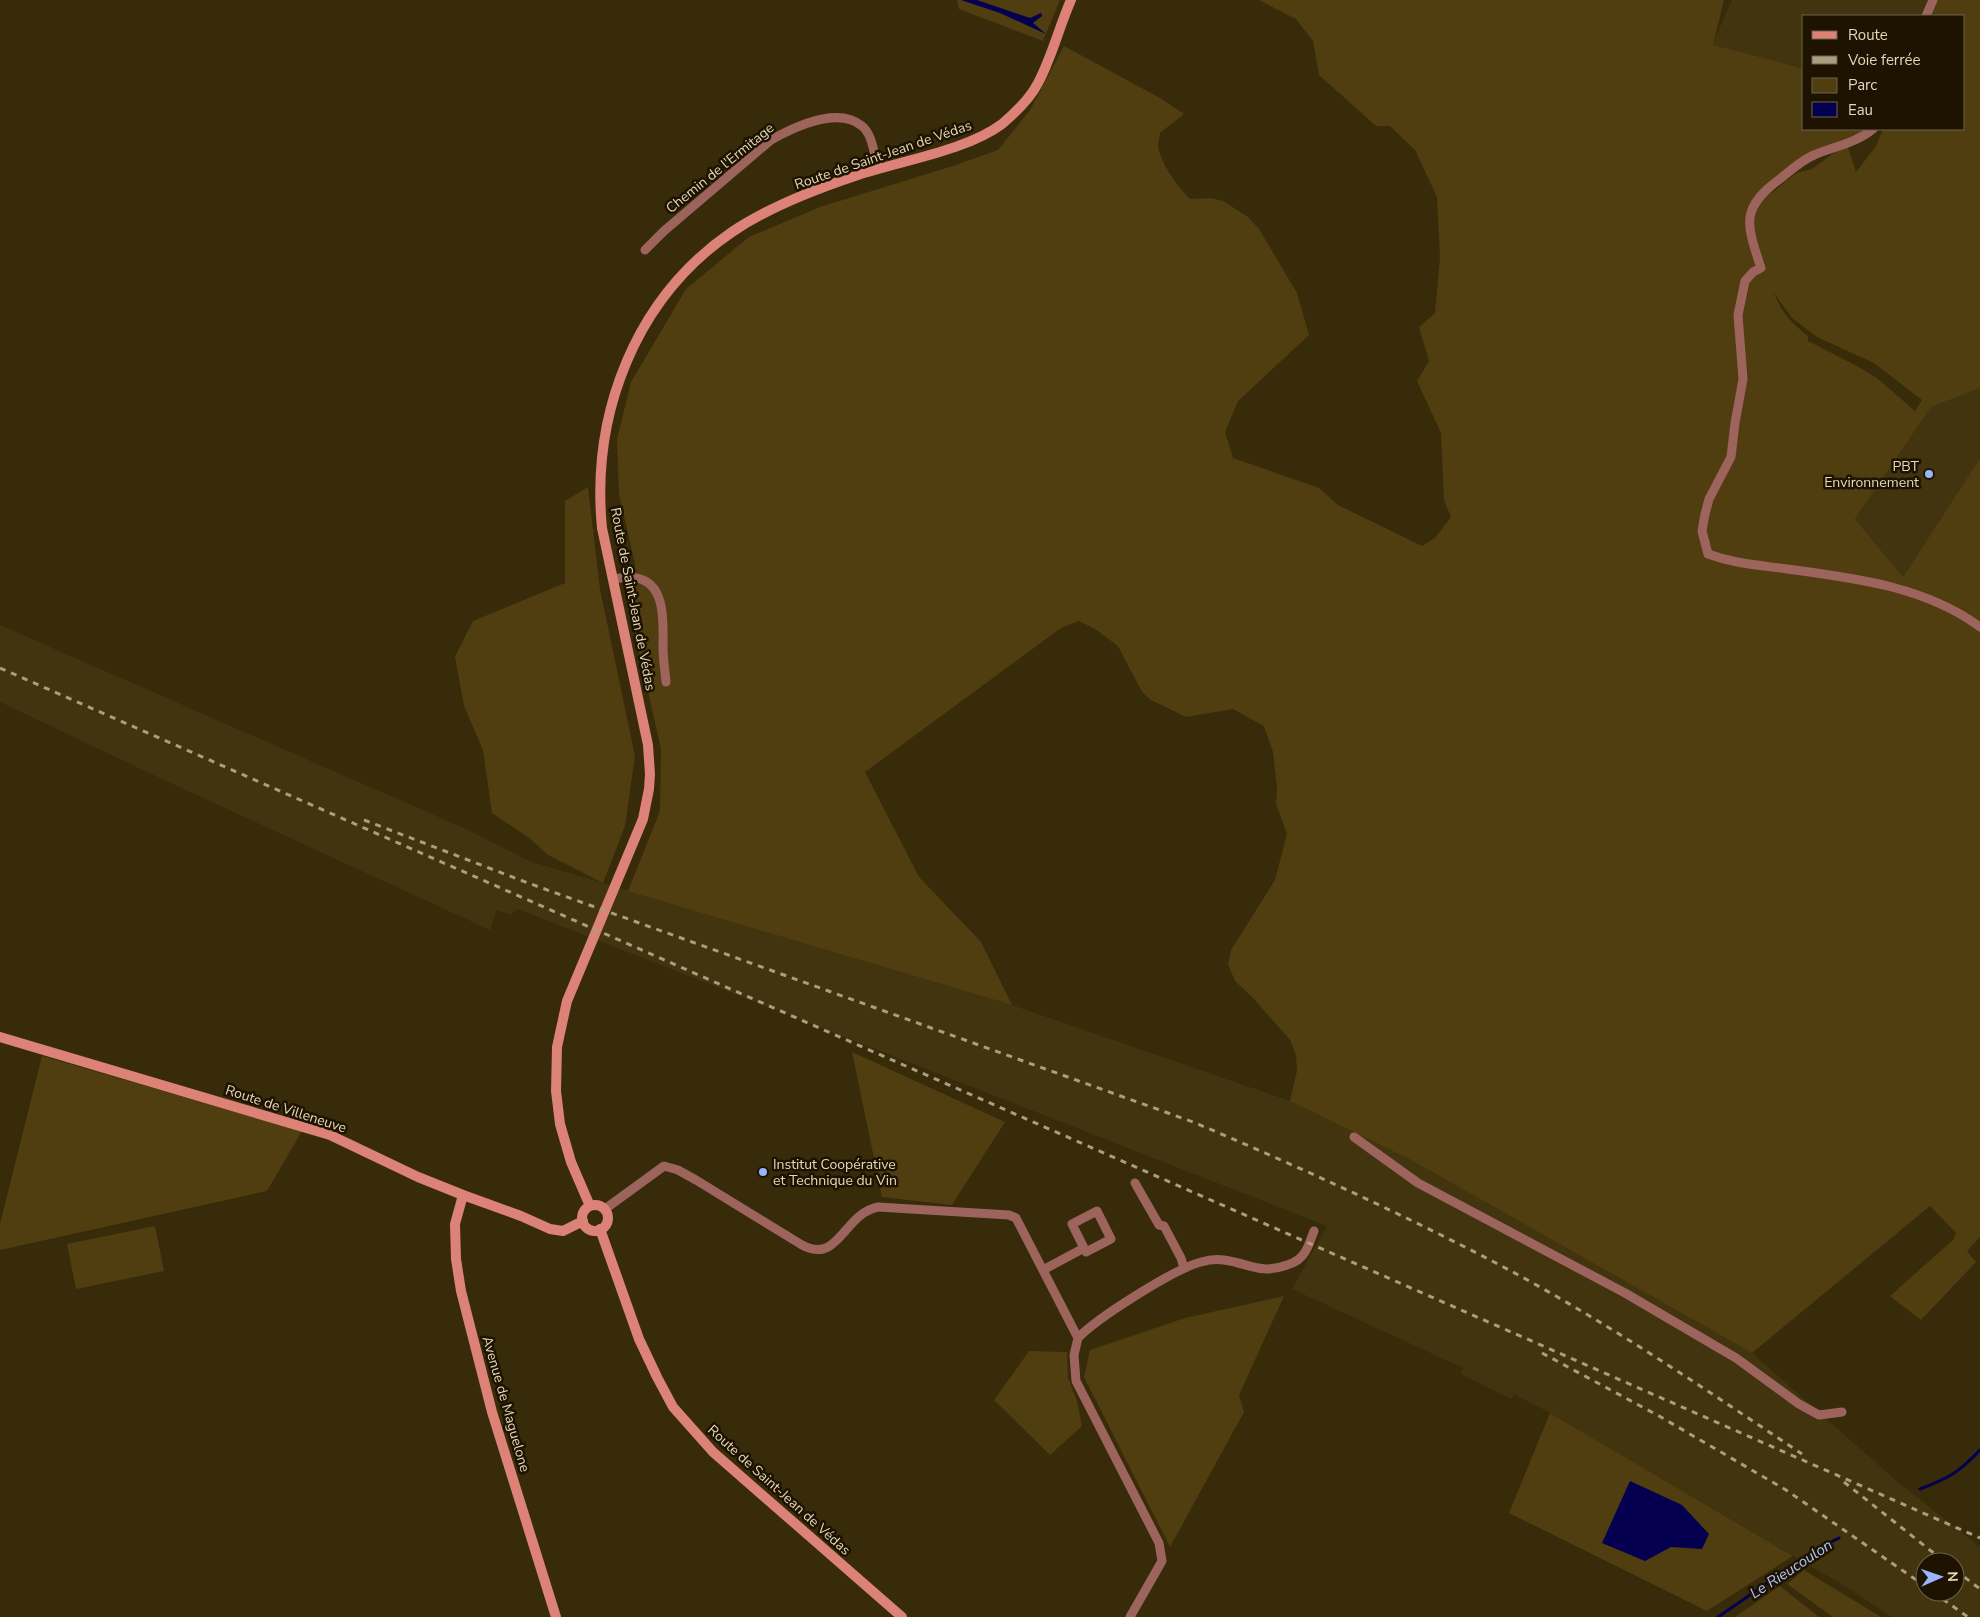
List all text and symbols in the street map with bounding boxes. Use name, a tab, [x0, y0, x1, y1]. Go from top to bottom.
legend	[1802, 15, 1965, 130]
text: Route	[1848, 25, 1888, 45]
text: Voie ferrée	[1847, 50, 1920, 70]
text: Parc	[1848, 75, 1877, 95]
text: Eau	[1848, 100, 1873, 120]
street label: Route de Saint-Jean de Védas	[792, 116, 974, 194]
street label: Chemin de l'Ermitage	[662, 118, 778, 218]
place label: PBT Environnement	[1824, 457, 1920, 492]
marker: PBT Environnement	[1923, 468, 1935, 480]
street label: Route de Saint-Jean de Védas	[606, 506, 660, 692]
street label: Route de Villeneuve	[223, 1080, 349, 1138]
place label: Institut Coopérative et Technique du Vin	[773, 1155, 897, 1190]
marker: Institut Coopérative et Technique du Vin	[757, 1166, 769, 1178]
street label: Avenue de Maguelone	[477, 1334, 535, 1474]
street label: Route de Saint-Jean de Védas	[703, 1421, 855, 1560]
water label: Le Rieucoulon	[1746, 1535, 1836, 1603]
north arrow	[1915, 1552, 1965, 1602]
text: N	[1943, 1571, 1962, 1582]

